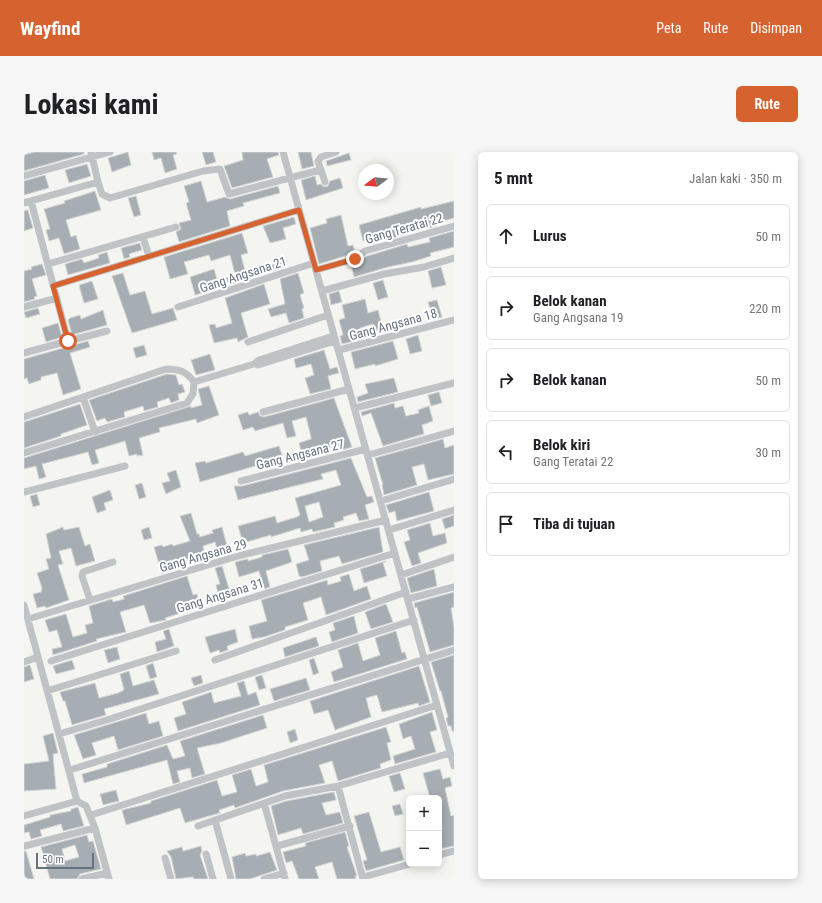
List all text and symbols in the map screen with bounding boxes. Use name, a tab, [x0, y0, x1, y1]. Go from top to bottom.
text: Wayfind	[20, 17, 80, 40]
text: Peta	[656, 20, 681, 36]
text: Rute	[703, 20, 728, 36]
text: Disimpan	[750, 20, 802, 36]
button: Rute	[736, 86, 798, 122]
text: Lokasi kami	[24, 88, 159, 121]
north arrow	[358, 164, 394, 200]
text: 5 mnt	[494, 168, 533, 188]
text: Jalan kaki · 350 m	[689, 171, 782, 186]
street label: Gang Teratai 22	[363, 210, 445, 247]
icon: ahead	[495, 225, 517, 247]
text: Lurus	[533, 227, 567, 245]
text: 50 m	[755, 229, 781, 244]
route end	[346, 250, 364, 268]
street label: Gang Angsana 21	[198, 253, 288, 296]
text: Belok kanan	[533, 292, 607, 310]
icon: right	[495, 297, 517, 319]
text: 220 m	[749, 301, 781, 316]
street label: Gang Angsana 18	[348, 306, 439, 343]
text: Gang Angsana 19	[533, 310, 623, 325]
route start	[59, 332, 77, 350]
icon: right	[495, 369, 517, 391]
text: Belok kanan	[533, 371, 607, 389]
text: 50 m	[755, 373, 781, 388]
street label: Gang Angsana 27	[254, 436, 346, 473]
text: Belok kiri	[533, 436, 590, 454]
icon: left	[495, 441, 517, 463]
text: 30 m	[755, 445, 781, 460]
text: Gang Teratai 22	[533, 454, 613, 469]
icon: arrive	[495, 513, 517, 535]
text: Tiba di tujuan	[533, 515, 615, 533]
street label: Gang Angsana 29	[158, 536, 249, 575]
street label: Gang Angsana 31	[175, 575, 266, 616]
map controls	[406, 795, 442, 867]
button: +	[406, 795, 442, 831]
button: −	[406, 831, 442, 867]
scale bar	[36, 851, 94, 870]
text: 50 m	[42, 853, 64, 866]

